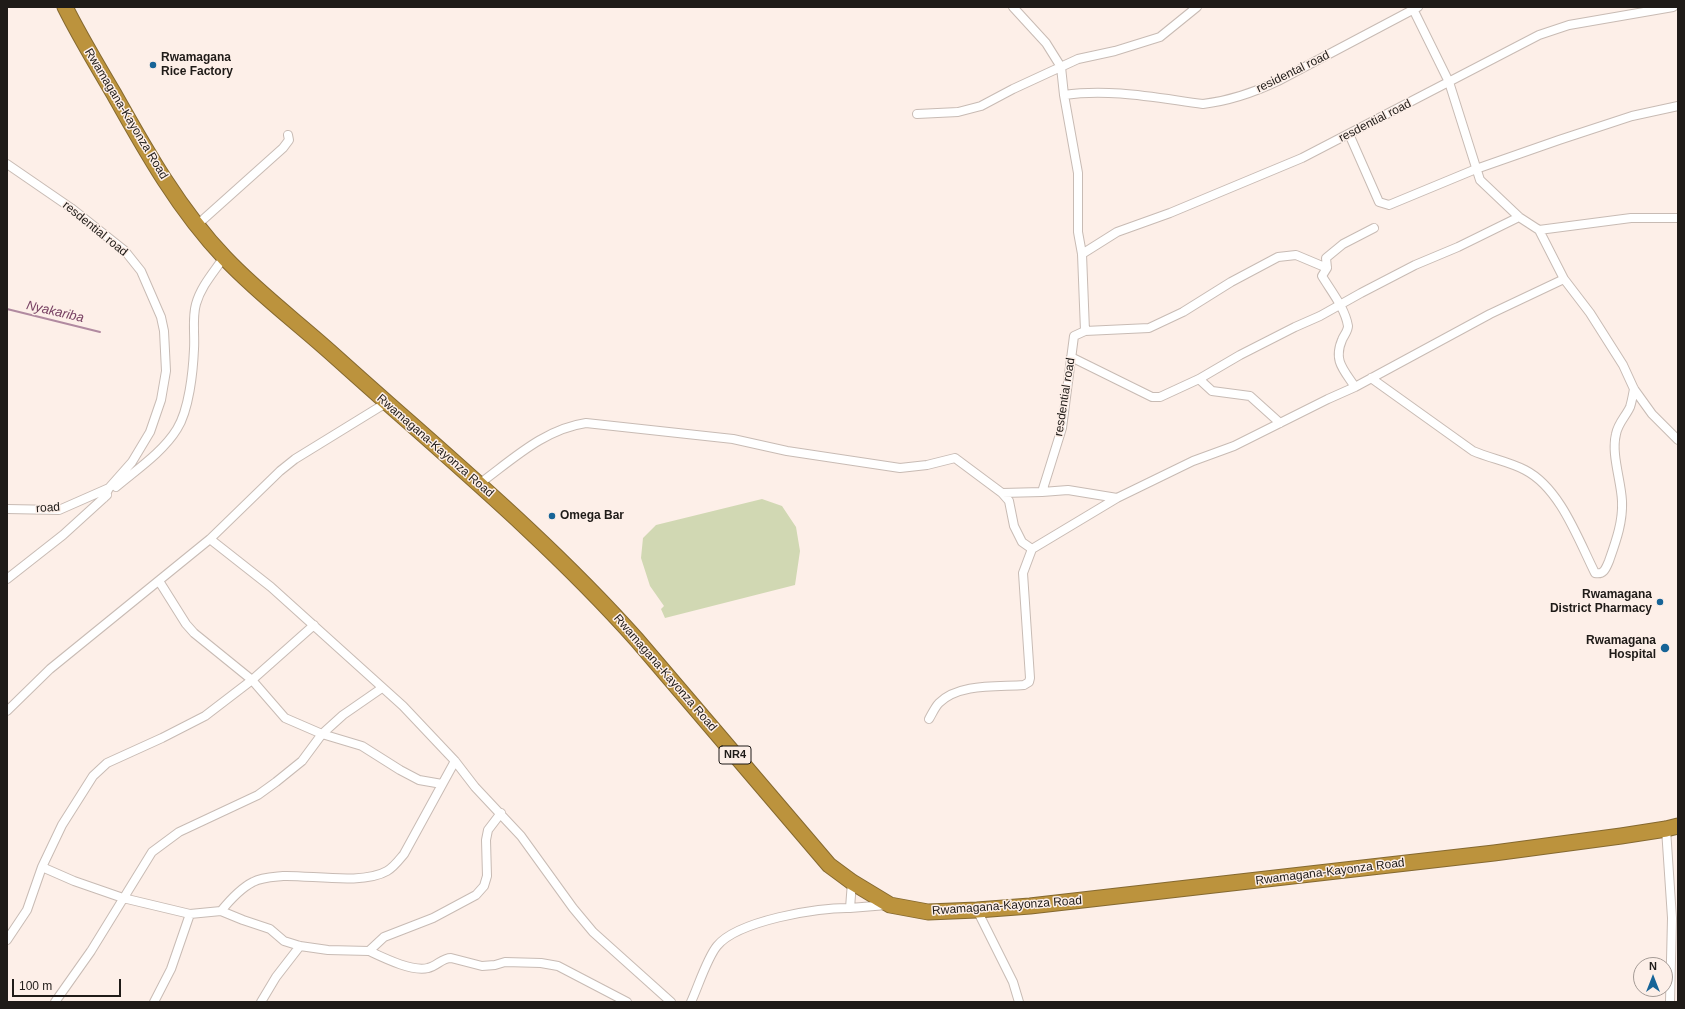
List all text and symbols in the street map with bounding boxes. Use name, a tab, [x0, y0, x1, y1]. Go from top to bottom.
street label: Rwamagana-Kayonza Road	[81, 46, 171, 182]
street label: residental road	[1254, 48, 1332, 96]
place label: Rwamagana Rice Factory	[161, 51, 233, 79]
marker: Rwamagana Rice Factory	[148, 60, 158, 70]
street label: resdential road	[1336, 97, 1414, 145]
street label: resdential road	[60, 198, 130, 260]
water label: Nyakariba	[25, 298, 85, 326]
street label: resdential road	[1052, 357, 1078, 437]
street label: Rwamagana-Kayonza Road	[374, 391, 496, 501]
street label: road	[36, 500, 60, 516]
place label: Omega Bar	[560, 509, 624, 523]
marker: Omega Bar	[547, 511, 557, 521]
place label: Rwamagana District Pharmacy	[1550, 588, 1652, 616]
marker: Rwamagana District Pharmacy	[1655, 597, 1665, 607]
street label: Rwamagana-Kayonza Road	[610, 612, 720, 734]
place label: Rwamagana Hospital	[1586, 634, 1656, 662]
marker: Rwamagana Hospital	[1659, 642, 1671, 654]
road number: NR4	[719, 746, 751, 764]
street label: Rwamagana-Kayonza Road	[1255, 856, 1405, 888]
street label: Rwamagana-Kayonza Road	[932, 894, 1082, 918]
north arrow	[1633, 957, 1673, 997]
text: N	[1649, 960, 1657, 972]
scale bar	[14, 971, 123, 997]
text: 100 m	[19, 979, 52, 993]

